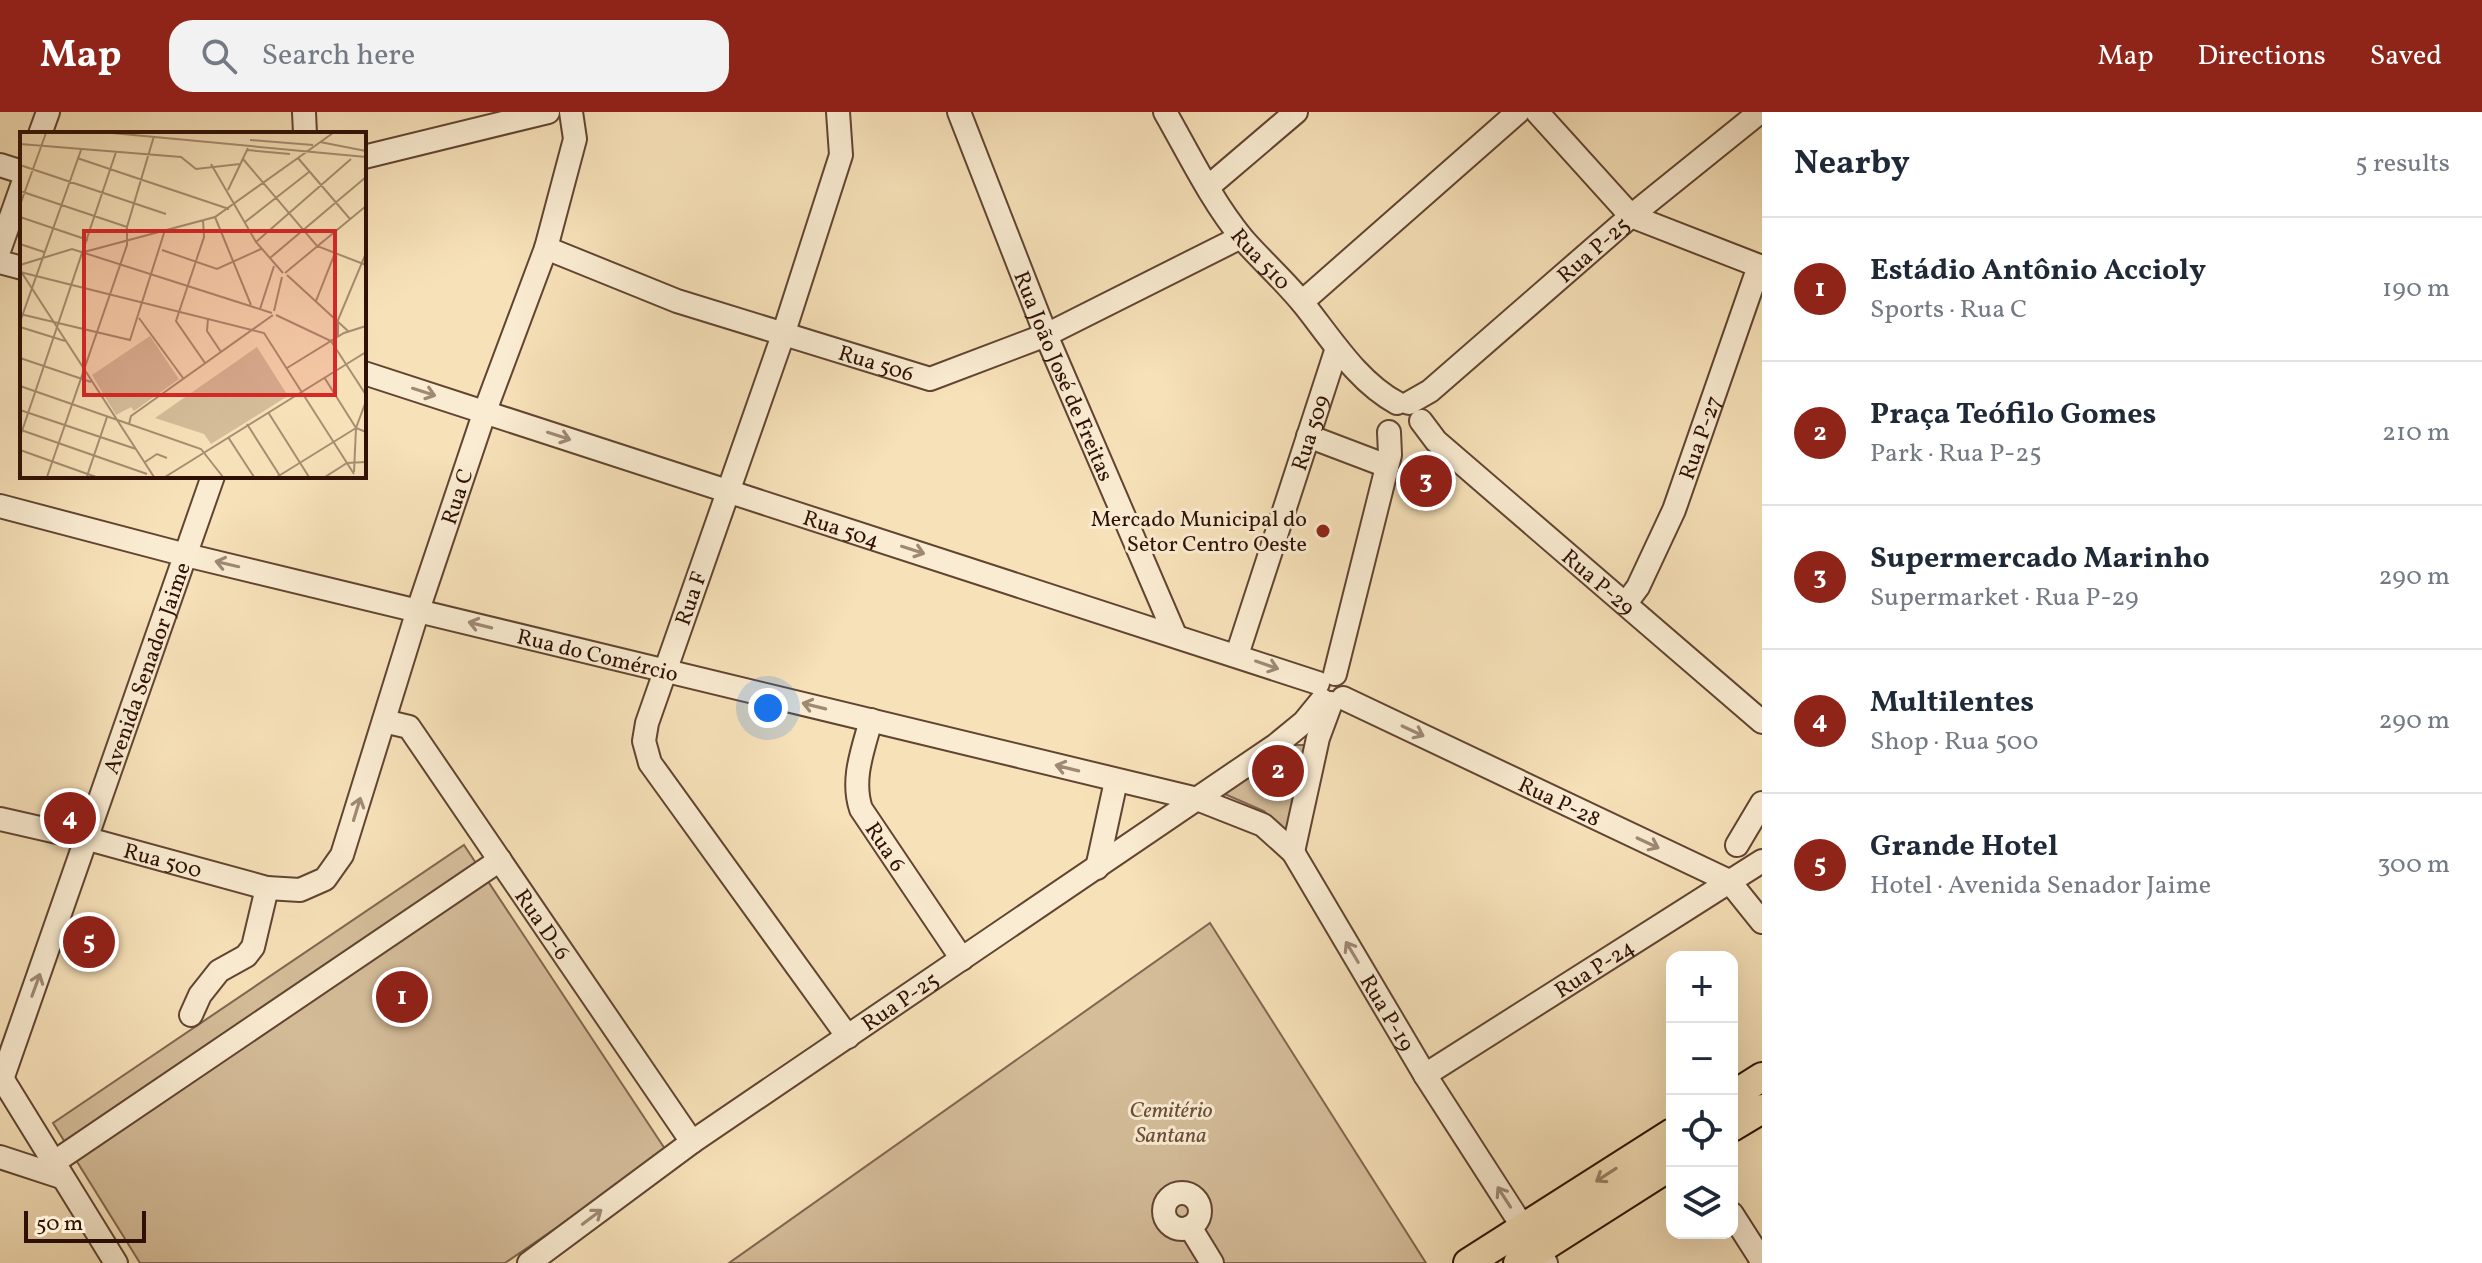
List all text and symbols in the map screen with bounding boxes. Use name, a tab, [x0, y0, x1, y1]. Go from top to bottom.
search box	[169, 20, 729, 92]
text: Map	[40, 30, 121, 83]
icon: search	[197, 34, 241, 78]
text: Search here	[261, 35, 415, 77]
text: Map	[2098, 37, 2154, 76]
text: Directions	[2198, 37, 2326, 76]
text: Saved	[2370, 37, 2442, 76]
inset map	[20, 132, 366, 478]
text: Nearby	[1794, 141, 1910, 188]
text: 5 results	[2355, 146, 2450, 182]
street label: Rua P-25	[1551, 211, 1638, 292]
street label: Rua 510	[1222, 222, 1297, 298]
text: Estádio Antônio Accioly	[1870, 250, 2206, 292]
street label: Rua João José de Freitas	[1004, 267, 1120, 487]
text: 1	[1815, 271, 1825, 307]
text: 190 m	[2382, 271, 2450, 307]
text: Sports · Rua C	[1870, 292, 2027, 328]
street label: Rua 506	[834, 339, 917, 391]
one-way arrow	[411, 385, 437, 400]
street label: Rua 509	[1285, 391, 1339, 475]
street label: Rua P-27	[1673, 392, 1731, 484]
text: Praça Teófilo Gomes	[1870, 394, 2156, 436]
text: 2	[1813, 415, 1827, 451]
text: 210 m	[2382, 415, 2450, 451]
one-way arrow	[546, 429, 571, 444]
text: Park · Rua P-25	[1870, 436, 2042, 472]
pin: 3	[1400, 451, 1452, 511]
street label: Rua C	[435, 465, 482, 529]
street label: Rua 504	[798, 504, 883, 557]
place label: Mercado Municipal do Setor Centro Oeste	[1091, 505, 1307, 561]
marker: Mercado Municipal do Setor Centro Oeste	[1314, 522, 1332, 540]
text: Supermercado Marinho	[1870, 538, 2210, 580]
street label: Rua P-29	[1554, 543, 1641, 624]
one-way arrow	[900, 544, 925, 559]
one-way arrow	[215, 556, 241, 571]
street label: Avenida Senador Jaime	[97, 558, 200, 779]
text: 3	[1813, 559, 1827, 595]
text: 290 m	[2378, 559, 2450, 595]
street label: Rua F	[669, 568, 716, 630]
text: Supermarket · Rua P-29	[1870, 580, 2139, 616]
one-way arrow	[468, 617, 493, 632]
street label: Rua do Comércio	[513, 622, 681, 691]
one-way arrow	[1254, 659, 1279, 674]
text: Multilentes	[1870, 682, 2034, 724]
your location	[748, 688, 788, 728]
one-way arrow	[802, 698, 828, 713]
text: 4	[1812, 703, 1828, 739]
text: 290 m	[2378, 703, 2450, 739]
one-way arrow	[1401, 724, 1425, 739]
text: Shop · Rua 500	[1870, 724, 2038, 760]
pin: 2	[1252, 741, 1304, 801]
one-way arrow	[1054, 760, 1080, 775]
street label: Rua P-28	[1512, 770, 1605, 836]
pin: 4	[44, 788, 96, 848]
one-way arrow	[350, 796, 365, 822]
street label: Rua 6	[856, 817, 912, 879]
text: Grande Hotel	[1870, 826, 2058, 868]
street label: Rua 500	[120, 836, 205, 887]
one-way arrow	[1636, 836, 1660, 851]
text: 5	[1814, 847, 1826, 883]
text: 300 m	[2377, 847, 2450, 883]
text: Hotel · Avenida Senador Jaime	[1870, 868, 2211, 904]
street label: Rua D-6	[506, 884, 577, 967]
pin: 5	[63, 912, 115, 972]
street label: Rua P-24	[1549, 933, 1641, 1007]
one-way arrow	[1344, 941, 1360, 964]
map controls	[1666, 951, 1738, 1239]
button: +	[1666, 951, 1738, 1023]
street label: Rua P-25	[856, 966, 946, 1040]
pin: 1	[376, 967, 428, 1027]
street label: Rua P-19	[1351, 969, 1421, 1058]
one-way arrow	[29, 973, 44, 998]
button: −	[1666, 1023, 1738, 1095]
button: locate	[1666, 1095, 1738, 1167]
park label: Cemitério Santana	[1129, 1096, 1213, 1152]
one-way arrow	[1596, 1167, 1618, 1184]
button: layers	[1666, 1167, 1738, 1239]
one-way arrow	[1496, 1186, 1512, 1209]
scale bar	[24, 1207, 146, 1243]
one-way arrow	[581, 1208, 602, 1225]
text: 50 m	[36, 1209, 83, 1240]

